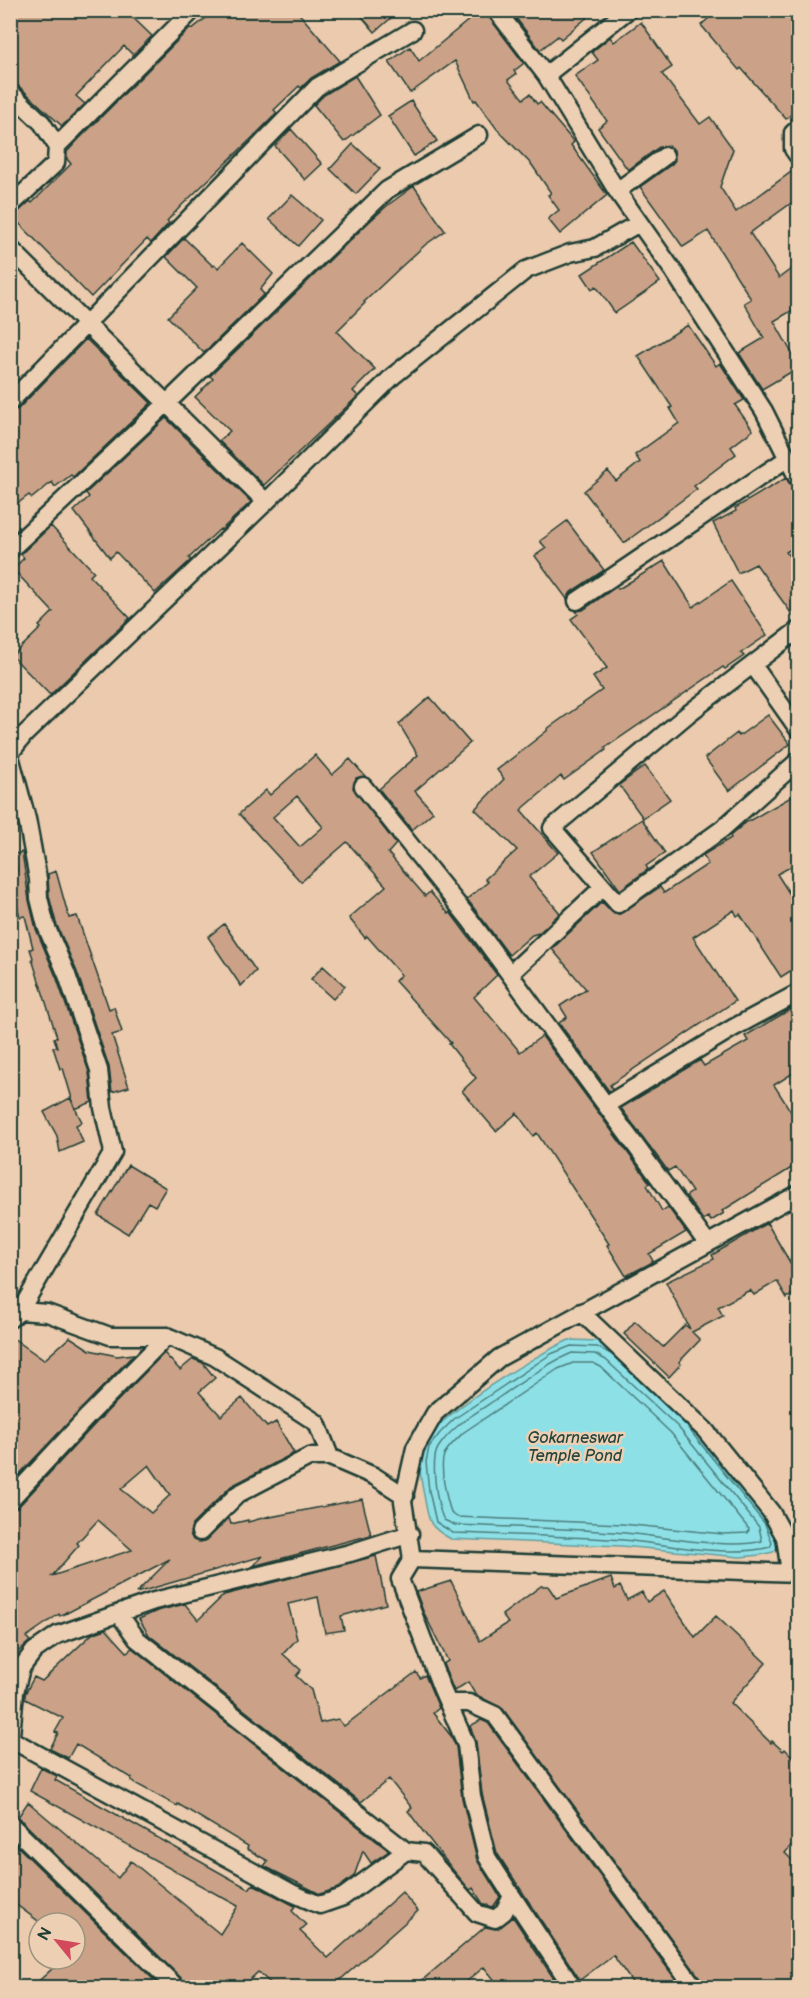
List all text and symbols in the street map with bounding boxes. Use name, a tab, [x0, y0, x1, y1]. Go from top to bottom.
water label: Gokarneswar Temple Pond	[527, 1429, 624, 1466]
north arrow	[27, 1911, 87, 1971]
text: N	[34, 1924, 57, 1944]

